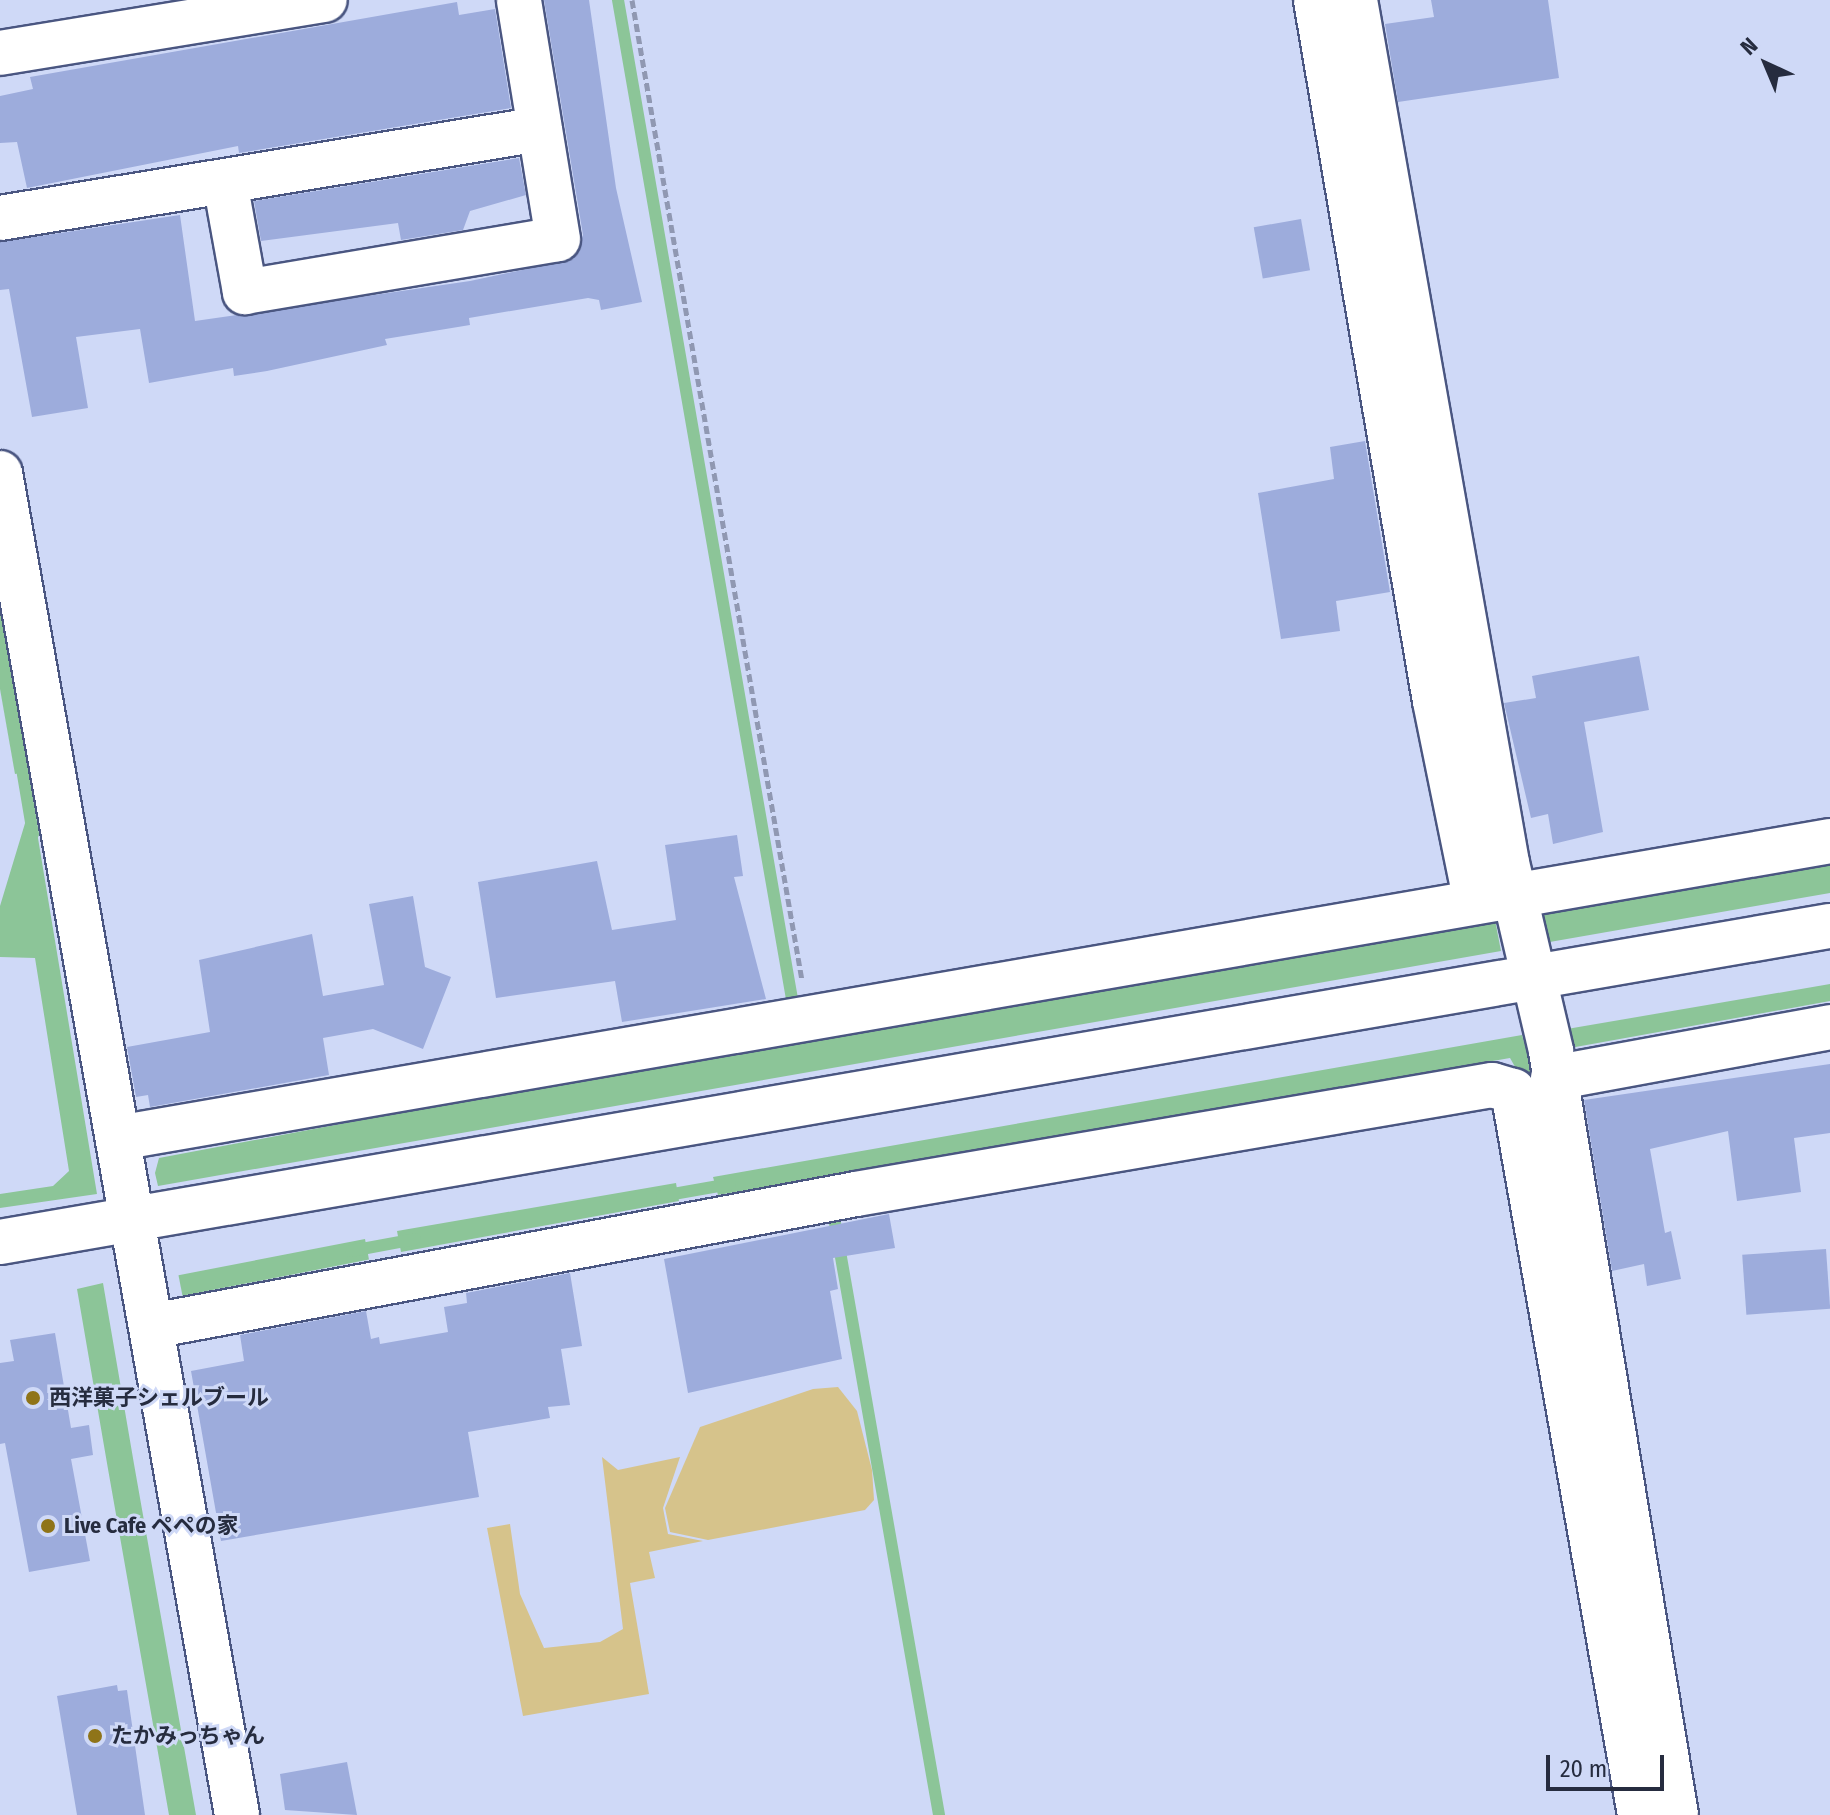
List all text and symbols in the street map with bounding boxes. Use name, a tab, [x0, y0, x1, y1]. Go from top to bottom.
north arrow	[1726, 24, 1806, 104]
text: N	[1735, 32, 1763, 61]
place label: 西洋菓子シェルブール	[49, 1385, 269, 1411]
marker: 西洋菓子シェルブール	[24, 1389, 42, 1407]
place label: Live Cafe ペペの家	[64, 1513, 239, 1539]
marker: Live Cafe ペペの家	[39, 1517, 57, 1535]
place label: たかみっちゃん	[111, 1723, 265, 1749]
marker: たかみっちゃん	[86, 1727, 104, 1745]
scale bar	[1550, 1739, 1668, 1789]
text: 20 m	[1560, 1755, 1607, 1783]

